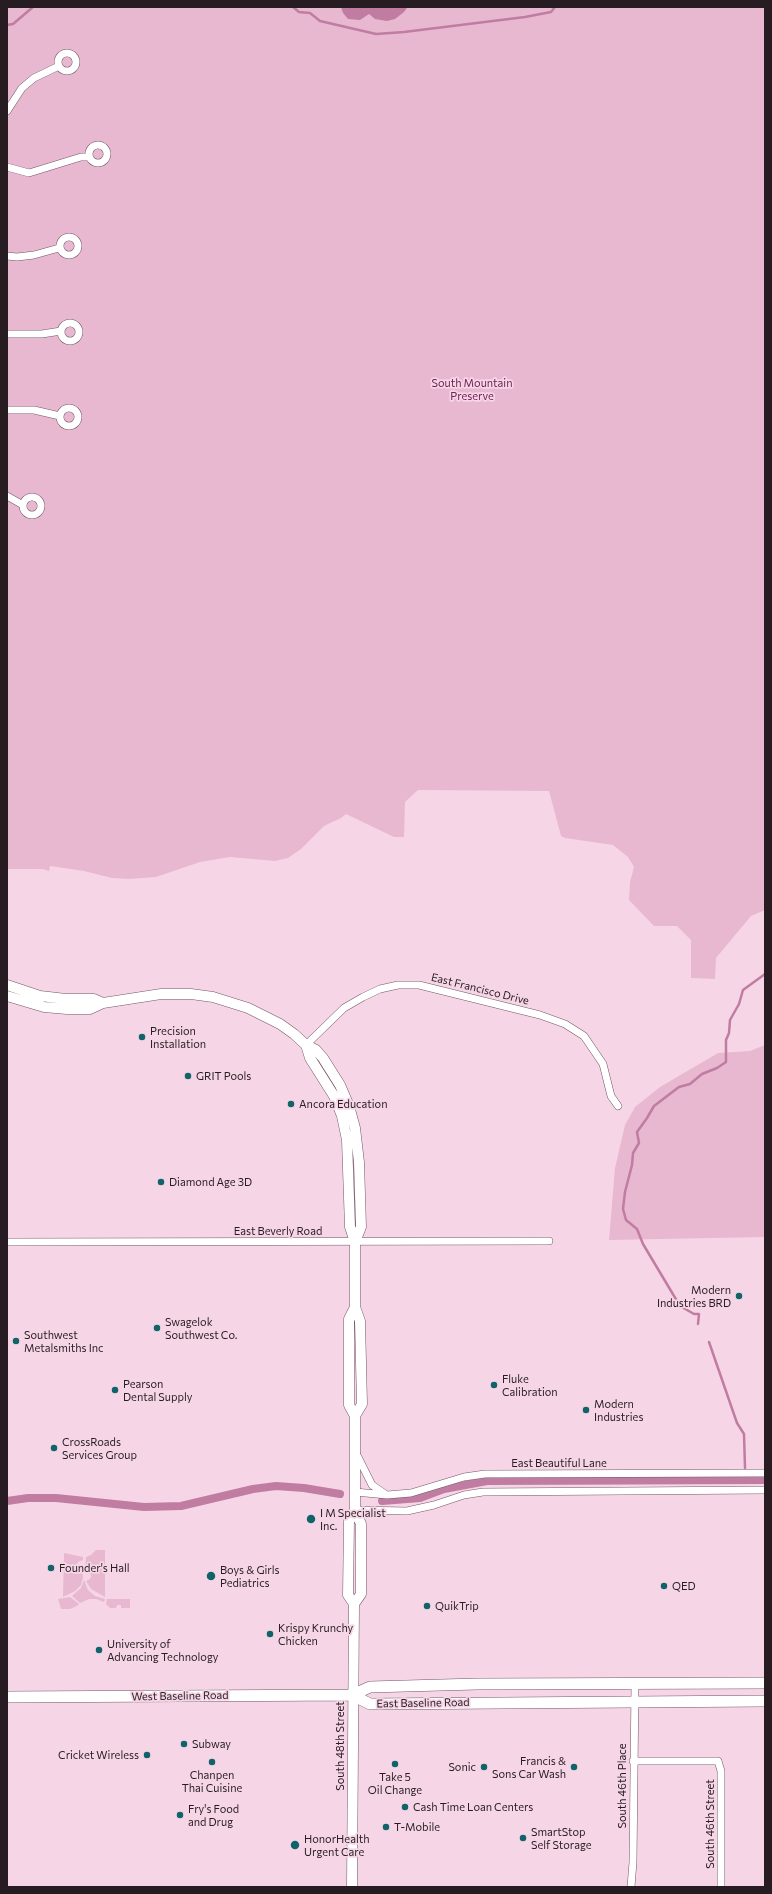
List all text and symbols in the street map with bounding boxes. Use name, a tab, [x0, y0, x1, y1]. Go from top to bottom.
park label: South Mountain Preserve	[431, 376, 513, 402]
street label: East Francisco Drive	[430, 970, 530, 1008]
place label: Precision Installation	[150, 1024, 206, 1050]
marker: Precision Installation	[137, 1032, 147, 1042]
place label: GRIT Pools	[196, 1069, 251, 1083]
marker: GRIT Pools	[183, 1071, 193, 1081]
place label: Ancora Education	[299, 1097, 387, 1111]
marker: Ancora Education	[286, 1099, 296, 1109]
place label: Diamond Age 3D	[169, 1175, 252, 1189]
marker: Diamond Age 3D	[156, 1177, 166, 1187]
street label: East Beverly Road	[234, 1224, 322, 1238]
place label: Modern Industries BRD	[657, 1283, 731, 1309]
marker: Modern Industries BRD	[734, 1291, 744, 1301]
place label: Swagelok Southwest Co.	[165, 1315, 237, 1341]
marker: Swagelok Southwest Co.	[152, 1323, 162, 1333]
place label: Southwest Metalsmiths Inc	[24, 1328, 103, 1354]
marker: Southwest Metalsmiths Inc	[11, 1336, 21, 1346]
place label: Fluke Calibration	[502, 1372, 558, 1398]
place label: Pearson Dental Supply	[123, 1377, 192, 1403]
marker: Fluke Calibration	[489, 1380, 499, 1390]
marker: Pearson Dental Supply	[110, 1385, 120, 1395]
place label: Modern Industries	[594, 1397, 643, 1423]
marker: Modern Industries	[581, 1405, 591, 1415]
place label: CrossRoads Services Group	[62, 1435, 137, 1461]
marker: CrossRoads Services Group	[49, 1443, 59, 1453]
street label: East Beautiful Lane	[511, 1456, 607, 1470]
place label: I M Specialist Inc.	[320, 1506, 386, 1532]
marker: I M Specialist Inc.	[305, 1513, 317, 1525]
place label: Founder's Hall	[59, 1561, 130, 1575]
marker: Founder's Hall	[46, 1563, 56, 1573]
place label: Boys & Girls Pediatrics	[220, 1563, 279, 1589]
marker: Boys & Girls Pediatrics	[205, 1570, 217, 1582]
place label: QED	[672, 1579, 696, 1593]
marker: QED	[659, 1581, 669, 1591]
place label: QuikTrip	[435, 1599, 479, 1613]
marker: QuikTrip	[422, 1601, 432, 1611]
place label: Krispy Krunchy Chicken	[278, 1621, 353, 1647]
marker: Krispy Krunchy Chicken	[265, 1629, 275, 1639]
place label: University of Advancing Technology	[107, 1637, 219, 1663]
marker: University of Advancing Technology	[94, 1645, 104, 1655]
street label: West Baseline Road	[131, 1689, 229, 1703]
street label: East Baseline Road	[376, 1696, 470, 1710]
street label: South 48th Street	[333, 1701, 347, 1791]
place label: Subway	[192, 1737, 231, 1751]
marker: Subway	[179, 1739, 189, 1749]
street label: South 46th Place	[615, 1744, 629, 1828]
place label: Cricket Wireless	[58, 1748, 139, 1762]
marker: Cricket Wireless	[142, 1750, 152, 1760]
place label: Francis & Sons Car Wash	[492, 1754, 566, 1780]
marker: Chanpen Thai Cuisine	[207, 1757, 217, 1767]
marker: Take 5 Oil Change	[390, 1759, 400, 1769]
place label: Sonic	[448, 1760, 476, 1774]
marker: Sonic	[479, 1762, 489, 1772]
marker: Francis & Sons Car Wash	[569, 1762, 579, 1772]
place label: Chanpen Thai Cuisine	[182, 1768, 242, 1794]
place label: Take 5 Oil Change	[368, 1770, 422, 1796]
street label: South 46th Street	[703, 1779, 717, 1869]
place label: Cash Time Loan Centers	[413, 1800, 533, 1814]
place label: Fry's Food and Drug	[188, 1802, 239, 1828]
marker: Cash Time Loan Centers	[400, 1802, 410, 1812]
marker: Fry's Food and Drug	[175, 1810, 185, 1820]
place label: T-Mobile	[394, 1820, 440, 1834]
marker: T-Mobile	[381, 1822, 391, 1832]
place label: SmartStop Self Storage	[531, 1825, 592, 1851]
place label: HonorHealth Urgent Care	[304, 1832, 369, 1858]
marker: SmartStop Self Storage	[518, 1833, 528, 1843]
marker: HonorHealth Urgent Care	[289, 1839, 301, 1851]

